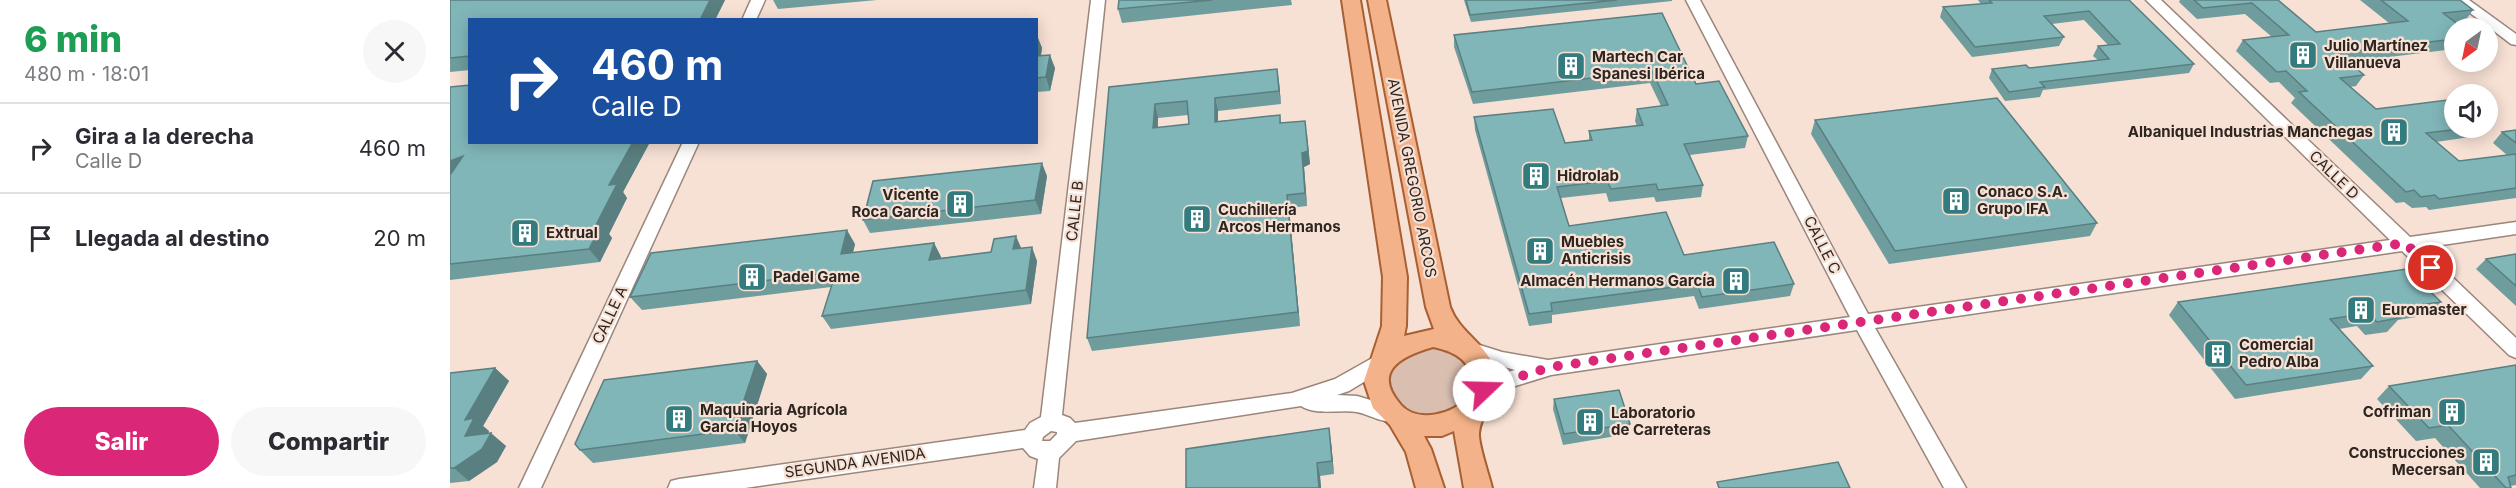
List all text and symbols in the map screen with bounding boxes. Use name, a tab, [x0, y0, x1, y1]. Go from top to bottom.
text: 6 min	[24, 17, 122, 61]
north arrow	[2444, 18, 2498, 72]
map controls	[2444, 18, 2498, 138]
button: close	[363, 20, 426, 83]
place label: Julio Martínez Villanueva	[2324, 36, 2428, 72]
text: 460 m	[591, 39, 723, 90]
building icon: Julio Martínez Villanueva	[2287, 39, 2319, 71]
icon: right	[492, 42, 570, 120]
place label: Martech Car Spanesi Ibérica	[1592, 47, 1705, 83]
building icon: Martech Car Spanesi Ibérica	[1555, 50, 1587, 82]
text: 480 m · 18:01	[24, 62, 149, 86]
street label: AVENIDA GREGORIO ARCOS	[1384, 77, 1441, 279]
button: sound	[2444, 84, 2498, 138]
text: Calle D	[591, 90, 682, 123]
building icon: Albaniquel Industrias Manchegas	[2378, 116, 2410, 148]
place label: Albaniquel Industrias Manchegas	[2128, 122, 2373, 141]
text: Gira a la derecha	[75, 123, 254, 149]
icon: right	[24, 132, 57, 165]
text: 460 m	[359, 135, 426, 161]
street label: CALLE D	[2305, 146, 2363, 203]
text: Calle D	[75, 149, 142, 173]
building icon: Hidrolab	[1520, 160, 1552, 192]
place label: Hidrolab	[1557, 166, 1619, 185]
street label: CALLE B	[1062, 180, 1087, 242]
place label: Conaco S.A. Grupo IFA	[1977, 182, 2068, 218]
place label: Vicente Roca García	[852, 185, 939, 221]
building icon: Conaco S.A. Grupo IFA	[1940, 185, 1972, 217]
building icon: Vicente Roca García	[944, 188, 976, 220]
place label: Cuchillería Arcos Hermanos	[1218, 200, 1341, 236]
building icon: Cuchillería Arcos Hermanos	[1181, 203, 1213, 235]
street label: CALLE C	[1800, 213, 1845, 277]
building icon: Extrual	[509, 217, 541, 249]
icon: arrive	[24, 222, 57, 255]
place label: Extrual	[546, 223, 598, 242]
text: Llegada al destino	[75, 225, 269, 251]
text: 20 m	[373, 225, 426, 251]
place label: Muebles Anticrisis	[1561, 232, 1631, 268]
building icon: Muebles Anticrisis	[1524, 235, 1556, 267]
pin	[2405, 242, 2456, 293]
icon: arrive	[2414, 251, 2447, 284]
building icon: Padel Game	[736, 261, 768, 293]
building icon: Almacén Hermanos García	[1720, 265, 1752, 297]
place label: Padel Game	[773, 267, 860, 286]
place label: Almacén Hermanos García	[1520, 271, 1715, 290]
street label: CALLE A	[588, 283, 631, 347]
building icon: Euromaster	[2345, 294, 2377, 326]
place label: Euromaster	[2382, 300, 2467, 319]
place label: Comercial Pedro Alba	[2239, 335, 2319, 371]
building icon: Comercial Pedro Alba	[2202, 338, 2234, 370]
position arrow	[1452, 358, 1516, 422]
building icon: Cofriman	[2436, 396, 2468, 428]
place label: Maquinaria Agrícola García Hoyos	[700, 400, 848, 436]
place label: Cofriman	[2363, 402, 2431, 421]
building icon: Maquinaria Agrícola García Hoyos	[663, 403, 695, 435]
place label: Laboratorio de Carreteras	[1611, 403, 1711, 439]
building icon: Laboratorio de Carreteras	[1574, 406, 1606, 438]
button: Salir	[24, 407, 219, 476]
button: Compartir	[231, 407, 426, 476]
street label: SEGUNDA AVENIDA	[783, 443, 926, 482]
place label: Construcciones Mecersan	[2348, 443, 2465, 479]
building icon: Construcciones Mecersan	[2470, 446, 2502, 478]

